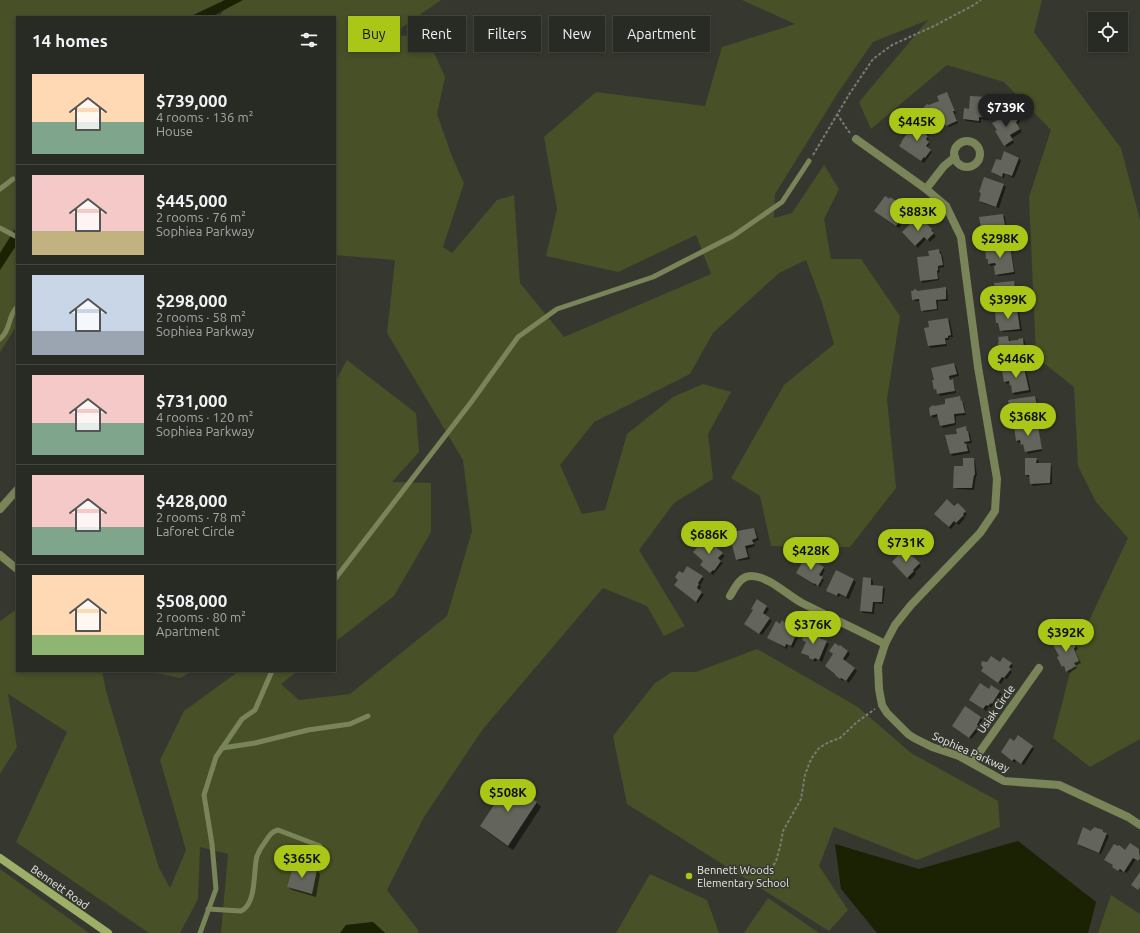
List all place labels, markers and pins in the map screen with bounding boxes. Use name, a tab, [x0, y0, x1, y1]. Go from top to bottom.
pin: $739K	[978, 94, 1034, 128]
pin: $445K	[889, 108, 945, 142]
pin: $883K	[890, 198, 946, 232]
pin: $298K	[972, 225, 1028, 259]
pin: $399K	[980, 286, 1036, 320]
pin: $446K	[988, 345, 1044, 379]
pin: $368K	[1000, 403, 1056, 437]
pin: $686K	[681, 521, 737, 555]
pin: $731K	[878, 529, 934, 563]
pin: $428K	[783, 537, 839, 571]
pin: $376K	[785, 611, 841, 645]
pin: $392K	[1038, 619, 1094, 653]
pin: $508K	[480, 779, 536, 813]
pin: $365K	[274, 845, 330, 879]
place label: Bennett Woods Elementary School	[697, 864, 789, 889]
marker: Bennett Woods Elementary School	[684, 871, 694, 881]

